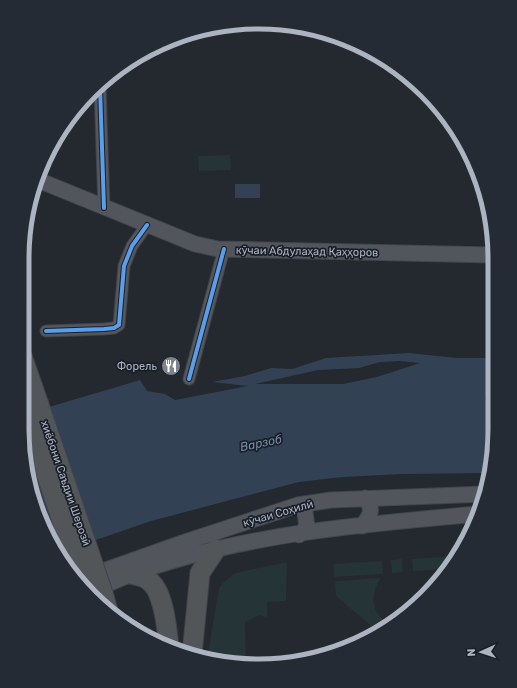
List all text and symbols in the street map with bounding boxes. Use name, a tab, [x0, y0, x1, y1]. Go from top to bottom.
street label: кӯчаи Абдулаҳад Қаҳҳоров	[236, 244, 378, 259]
restaurant icon: Форель	[160, 355, 182, 377]
place label: Форель	[117, 360, 157, 373]
street label: хиёбони Саъдии Шерозӣ	[38, 419, 93, 548]
water label: Варзоб	[239, 432, 283, 454]
street label: кӯчаи Соҳилӣ	[242, 497, 315, 530]
north arrow	[461, 632, 501, 672]
text: N	[465, 648, 478, 657]

